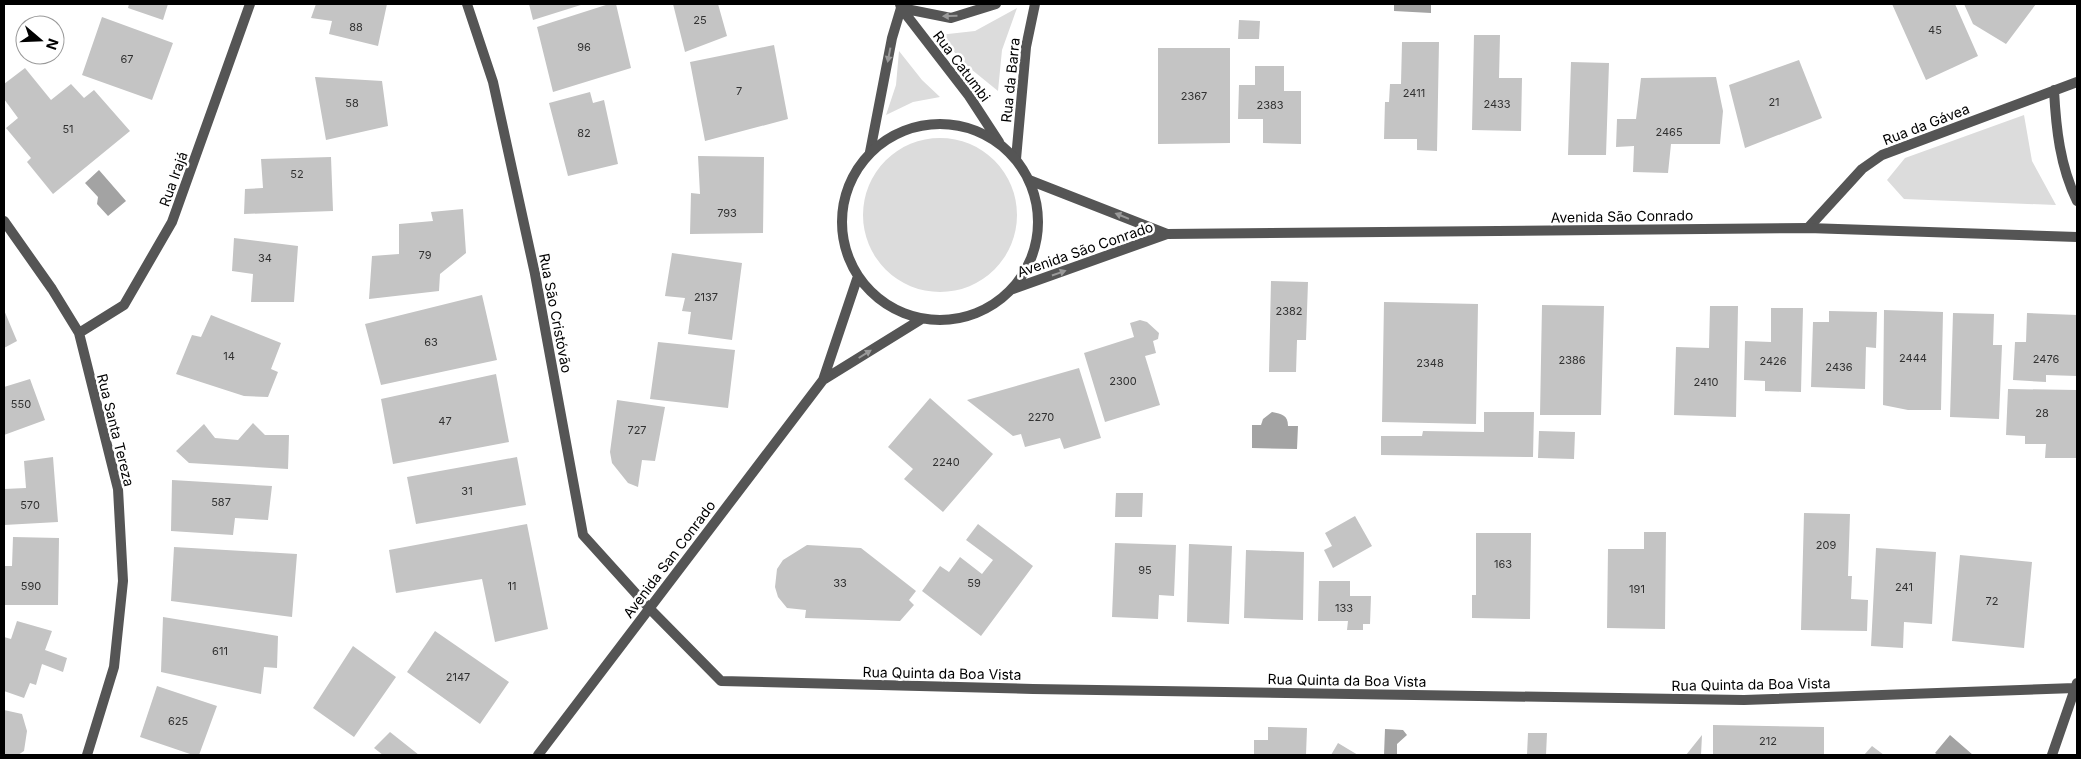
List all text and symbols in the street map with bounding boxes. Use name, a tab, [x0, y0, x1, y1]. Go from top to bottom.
one-way arrow	[941, 12, 957, 20]
house number: 25	[693, 13, 707, 27]
north arrow	[15, 15, 65, 65]
house number: 88	[349, 20, 363, 34]
house number: 45	[1928, 23, 1942, 37]
street label: Rua Catumbi	[930, 27, 994, 105]
text: N	[43, 37, 63, 52]
street label: Rua da Barra	[997, 37, 1023, 123]
house number: 96	[577, 40, 591, 54]
one-way arrow	[884, 48, 892, 64]
house number: 67	[120, 52, 134, 66]
house number: 7	[736, 84, 742, 98]
house number: 2411	[1403, 86, 1425, 100]
house number: 2367	[1181, 89, 1207, 103]
house number: 21	[1768, 95, 1780, 109]
house number: 58	[345, 96, 359, 110]
house number: 2433	[1483, 97, 1511, 111]
house number: 2383	[1256, 98, 1284, 112]
street label: Rua da Gávea	[1880, 100, 1972, 148]
house number: 51	[62, 122, 74, 136]
house number: 2465	[1655, 125, 1683, 139]
house number: 82	[577, 126, 591, 140]
street label: Rua Irajá	[155, 149, 191, 209]
house number: 52	[290, 167, 304, 181]
house number: 793	[717, 206, 737, 220]
street label: Avenida São Conrado	[1551, 206, 1693, 226]
one-way arrow	[1114, 212, 1129, 220]
street label: Avenida São Conrado	[1015, 218, 1155, 280]
house number: 79	[419, 248, 432, 262]
house number: 34	[258, 251, 272, 265]
street label: Rua São Cristóvão	[536, 252, 576, 374]
one-way arrow	[1052, 268, 1067, 276]
house number: 2137	[694, 290, 718, 304]
house number: 2382	[1275, 304, 1303, 318]
house number: 63	[424, 335, 438, 349]
house number: 14	[223, 349, 235, 363]
one-way arrow	[858, 349, 871, 359]
house number: 2444	[1899, 351, 1927, 365]
house number: 2476	[2033, 352, 2059, 366]
house number: 2386	[1558, 353, 1586, 367]
house number: 2426	[1759, 354, 1787, 368]
house number: 2348	[1416, 356, 1444, 370]
house number: 2436	[1825, 360, 1853, 374]
street label: Rua Santa Tereza	[94, 372, 138, 488]
house number: 2300	[1109, 374, 1137, 388]
house number: 2410	[1694, 375, 1718, 389]
house number: 550	[11, 397, 31, 411]
house number: 28	[2035, 406, 2049, 420]
house number: 2270	[1028, 410, 1054, 424]
house number: 47	[438, 414, 452, 428]
house number: 727	[627, 423, 647, 437]
house number: 2240	[932, 455, 960, 469]
house number: 31	[461, 484, 473, 498]
house number: 587	[211, 495, 231, 509]
street label: Avenida San Conrado	[619, 497, 719, 621]
house number: 570	[20, 498, 40, 512]
house number: 209	[1816, 538, 1836, 552]
house number: 163	[1494, 557, 1512, 571]
house number: 95	[1138, 563, 1152, 577]
house number: 33	[833, 576, 847, 590]
house number: 59	[967, 576, 981, 590]
house number: 590	[21, 579, 41, 593]
house number: 11	[508, 579, 516, 593]
house number: 241	[1895, 580, 1913, 594]
house number: 191	[1629, 582, 1645, 596]
house number: 72	[1986, 594, 1998, 608]
house number: 133	[1335, 601, 1353, 615]
house number: 611	[212, 644, 228, 658]
street label: Rua Quinta da Boa Vista	[862, 663, 1022, 683]
house number: 2147	[446, 670, 470, 684]
street label: Rua Quinta da Boa Vista	[1267, 670, 1427, 690]
street label: Rua Quinta da Boa Vista	[1671, 674, 1831, 694]
house number: 625	[168, 714, 188, 728]
house number: 212	[1759, 734, 1777, 748]

